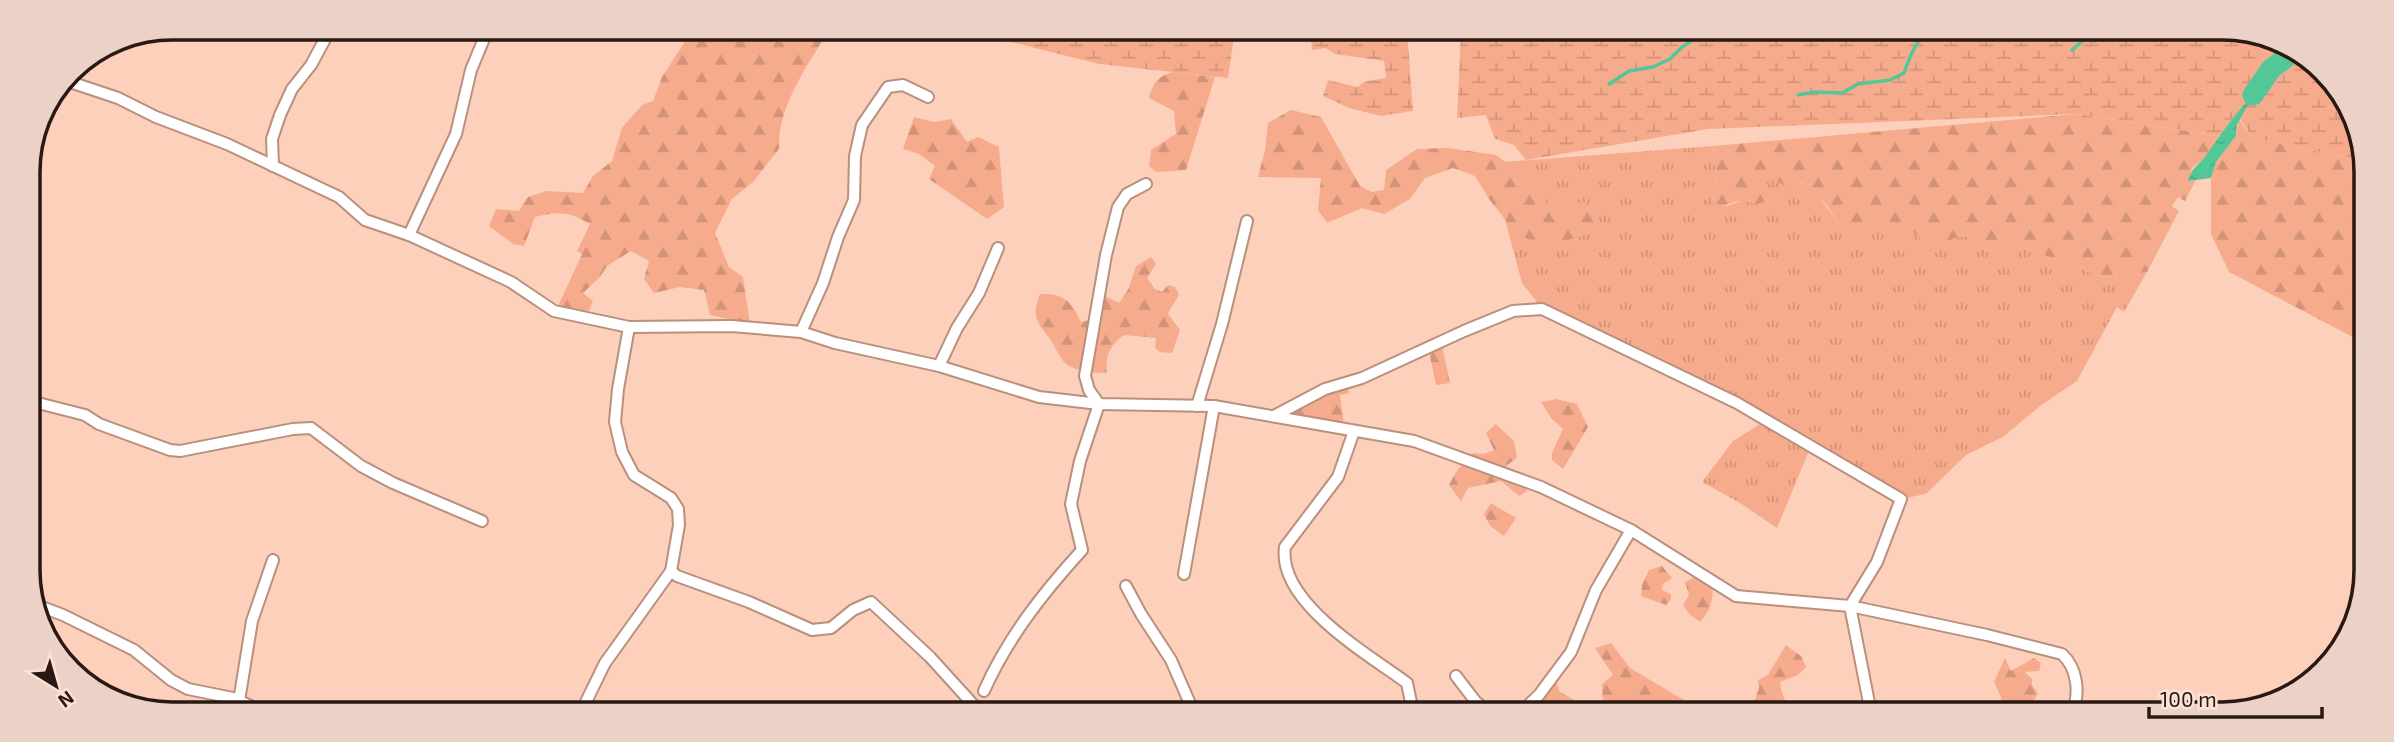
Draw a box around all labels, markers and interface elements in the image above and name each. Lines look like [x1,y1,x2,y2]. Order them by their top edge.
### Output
north arrow [21,651,91,721]
scale bar [2149,676,2322,720]
text: 100 m [2160,686,2217,711]
text: N [54,687,79,713]

